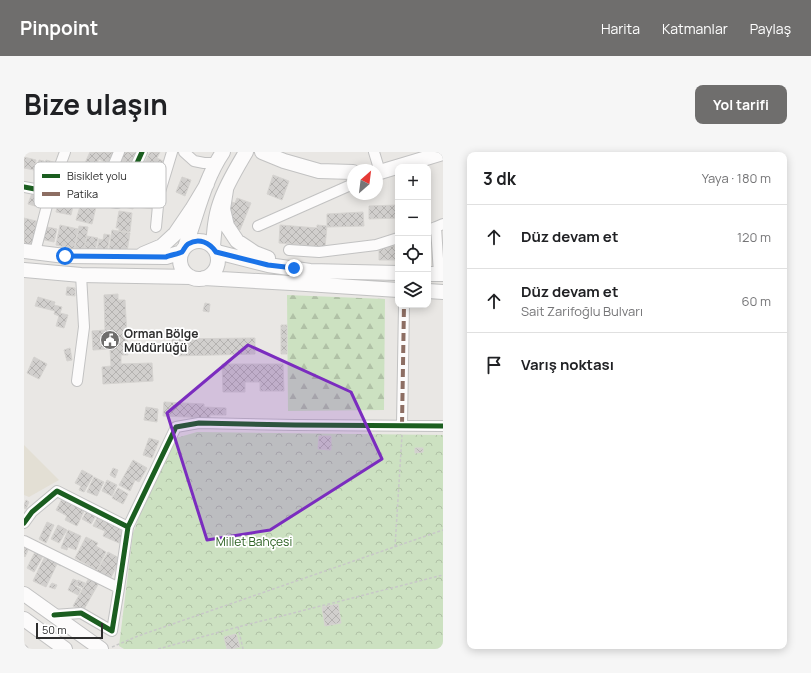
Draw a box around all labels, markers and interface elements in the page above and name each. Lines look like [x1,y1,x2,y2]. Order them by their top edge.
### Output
text: Pinpoint [20,15,98,41]
text: Harita [601,19,640,38]
text: Katmanlar [662,19,728,38]
text: Paylaş [750,19,791,38]
text: Bize ulaşın [24,85,168,123]
button: Yol tarifi [695,85,787,124]
legend [34,162,166,208]
north arrow [347,164,383,200]
map controls [395,164,431,308]
button: + [395,164,431,200]
text: 3 dk [483,167,516,190]
text: Bisiklet yolu [67,168,127,183]
text: Yaya · 180 m [702,169,771,187]
text: Patika [67,186,98,201]
button: − [395,200,431,236]
icon: ahead [483,226,505,248]
text: Düz devam et [521,226,618,247]
text: 120 m [737,228,771,246]
button: locate [395,236,431,272]
route start [56,247,74,265]
route end [285,259,303,277]
button: layers [395,272,431,308]
text: Düz devam et [521,281,618,302]
icon: ahead [483,290,505,312]
text: 60 m [741,292,771,310]
text: Sait Zarifoğlu Bulvarı [521,302,643,320]
place label: Orman Bölge Müdürlüğü [124,325,198,356]
public building icon: Orman Bölge Müdürlüğü [99,329,121,351]
icon: arrive [483,354,505,376]
text: Varış noktası [521,354,614,375]
park label: Millet Bahçesi [216,533,292,550]
scale bar [36,621,103,640]
text: 50 m [42,622,67,637]

